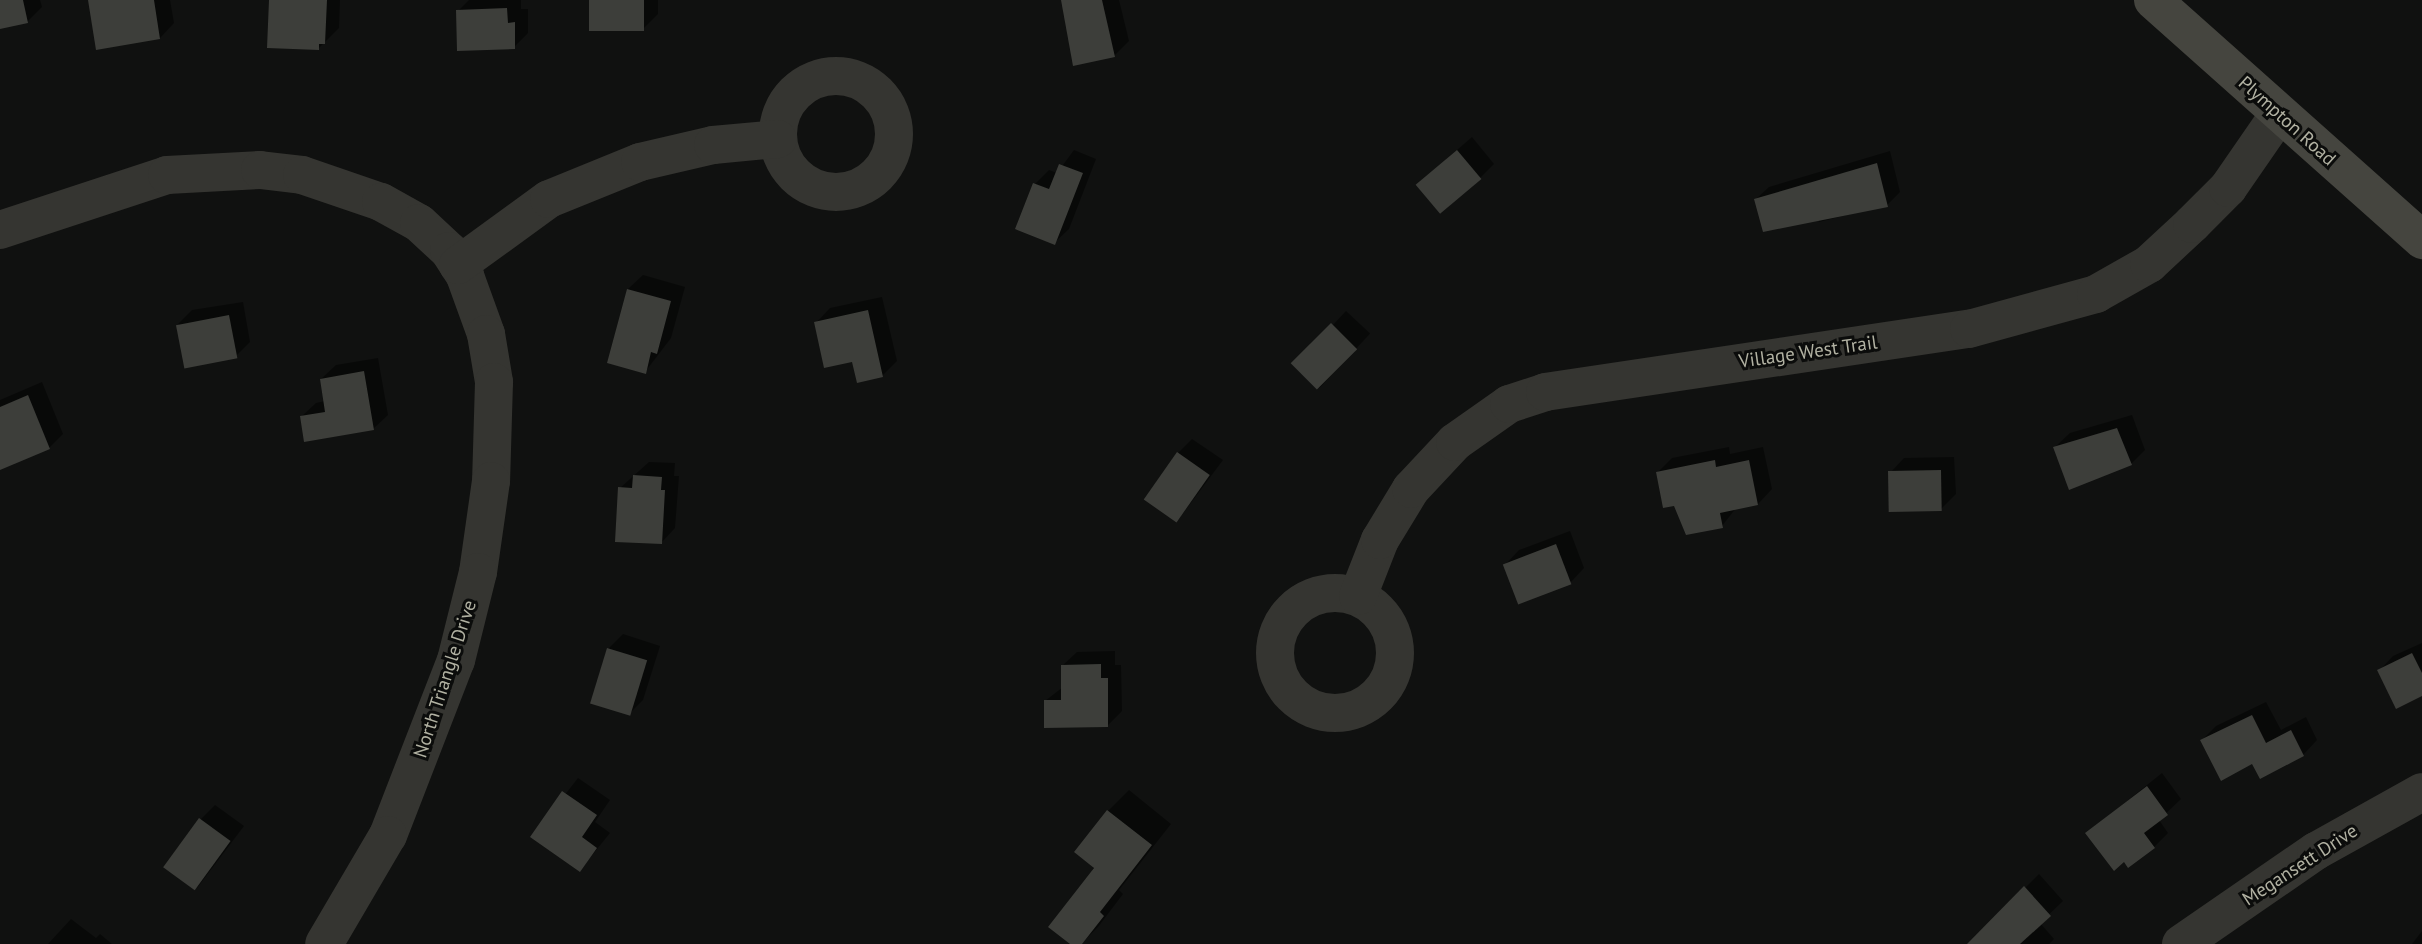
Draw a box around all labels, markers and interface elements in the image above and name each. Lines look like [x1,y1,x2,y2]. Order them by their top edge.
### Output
street label: Plympton Road [2234,71,2340,171]
street label: Village West Trail [1737,331,1879,373]
street label: North Triangle Drive [409,597,481,761]
street label: Megansett Drive [2238,819,2362,911]

